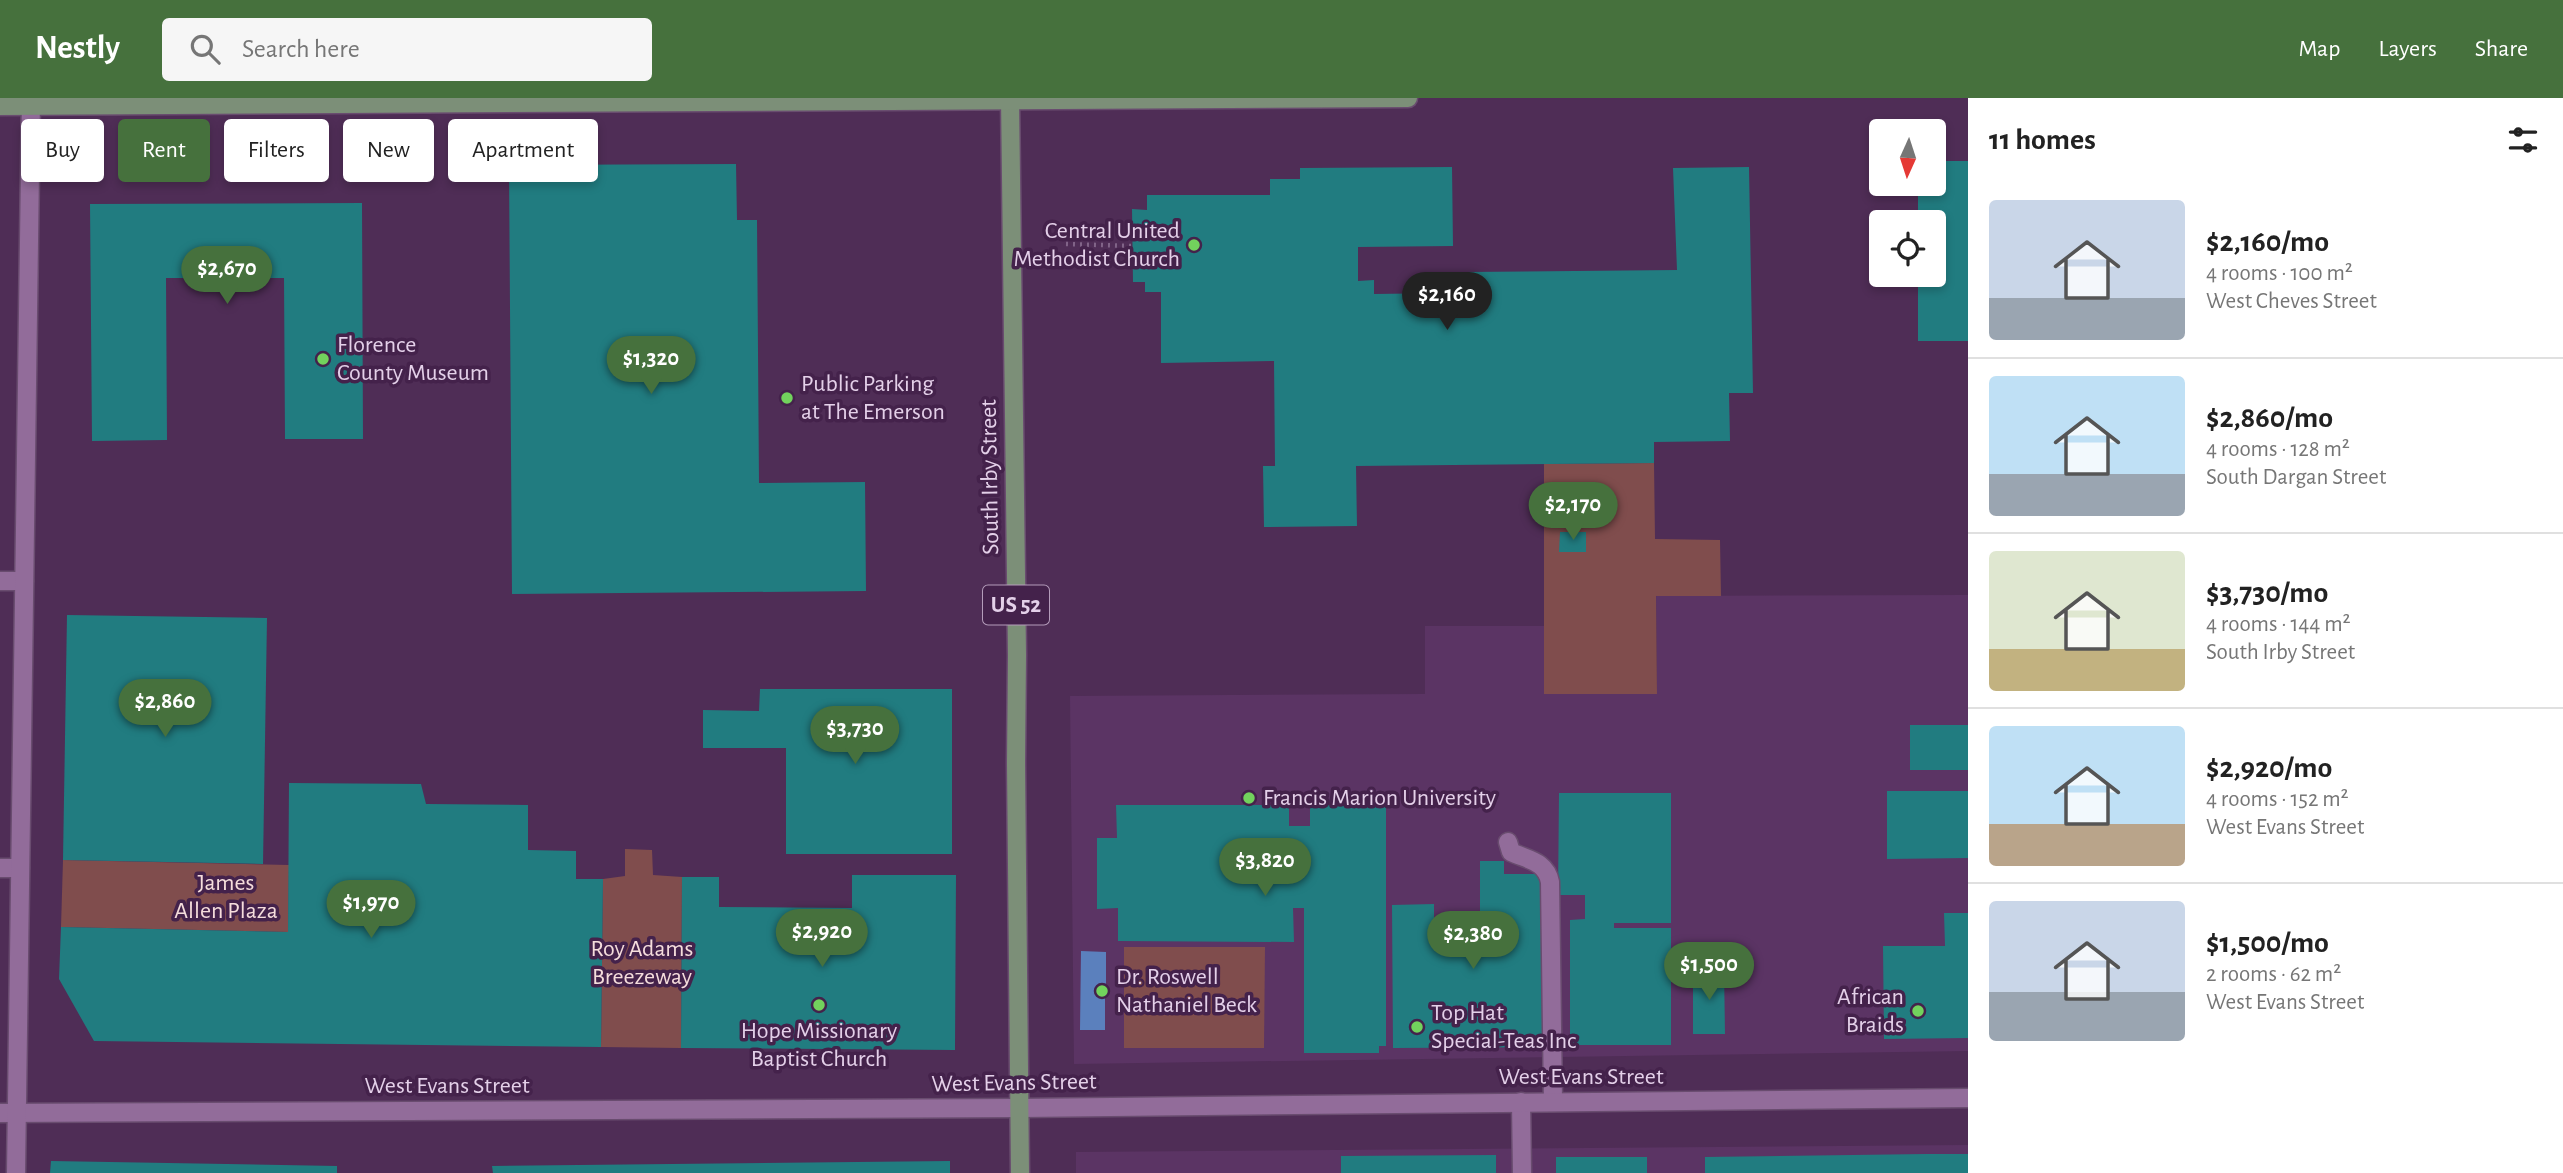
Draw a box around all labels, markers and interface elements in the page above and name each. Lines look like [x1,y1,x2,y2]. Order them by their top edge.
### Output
search box [162,18,652,81]
icon: search [186,30,224,68]
text: Nestly [35,32,120,65]
text: Search here [242,36,360,62]
text: Map [2298,37,2340,61]
text: Layers [2378,37,2437,61]
text: Share [2475,37,2528,61]
chip: Buy [21,119,104,182]
chip: Rent [118,119,210,182]
chip: Filters [224,119,329,182]
chip: New [343,119,434,182]
chip: Apartment [448,119,598,182]
north arrow [1869,119,1946,196]
map controls [1869,119,1946,287]
icon: filters [2504,121,2542,159]
text: 11 homes [1989,125,2096,155]
button: locate [1869,210,1946,287]
place label: Central United Methodist Church [1013,219,1180,271]
text: $2,160/mo [2206,227,2329,257]
icon: home [2045,228,2129,312]
marker: Central United Methodist Church [1186,237,1202,253]
pin: $2,670 [170,246,284,306]
text: $2,670 [197,257,257,280]
text: 4 rooms · 100 m² [2206,262,2353,285]
pin: $2,160 [1390,272,1504,332]
text: $2,160 [1418,283,1476,306]
text: West Cheves Street [2206,290,2377,313]
place label: Florence County Museum [337,333,489,385]
pin: $1,320 [594,336,708,396]
text: $1,320 [623,347,679,370]
marker: Florence County Museum [315,351,331,367]
place label: Public Parking at The Emerson [801,372,945,424]
marker: Public Parking at The Emerson [779,390,795,406]
street label: South Irby Street [977,399,1003,555]
text: $2,860/mo [2206,403,2333,433]
icon: home [2045,404,2129,488]
text: 4 rooms · 128 m² [2206,438,2350,461]
text: South Dargan Street [2206,466,2386,489]
pin: $2,170 [1516,482,1630,542]
text: $2,170 [1545,493,1601,516]
text: $3,730/mo [2206,578,2328,608]
icon: home [2045,579,2129,663]
road number: US 52 [983,586,1049,624]
text: 4 rooms · 144 m² [2206,613,2351,636]
text: South Irby Street [2206,641,2355,664]
pin: $2,860 [108,680,222,739]
text: $2,860 [135,690,195,713]
pin: $3,730 [798,706,912,766]
text: $3,730 [826,717,884,740]
text: $2,920/mo [2206,753,2332,783]
icon: home [2045,754,2129,838]
place label: Francis Marion University [1263,786,1496,810]
text: 4 rooms · 152 m² [2206,788,2349,811]
marker: Francis Marion University [1241,790,1257,806]
text: West Evans Street [2206,816,2364,839]
pin: $3,820 [1208,838,1322,898]
text: $3,820 [1235,849,1295,872]
park label: James Allen Plaza [174,871,278,923]
pin: $1,970 [314,880,428,940]
text: $1,970 [343,891,399,914]
pin: $2,920 [765,910,879,969]
pin: $2,380 [1416,912,1530,971]
text: $2,920 [792,920,852,943]
text: $2,380 [1443,922,1503,945]
text: $1,500/mo [2206,928,2329,958]
icon: home [2045,929,2129,1013]
park label: Roy Adams Breezeway [591,937,693,989]
pin: $1,500 [1652,942,1766,1002]
text: $1,500 [1680,953,1738,976]
text: 2 rooms · 62 m² [2206,963,2341,986]
place label: Dr. Roswell Nathaniel Beck [1116,965,1257,1017]
marker: Dr. Roswell Nathaniel Beck [1094,983,1110,999]
place label: African Braids [1837,985,1904,1037]
text: West Evans Street [2206,991,2364,1014]
marker: Hope Missionary Baptist Church [811,997,827,1013]
place label: Top Hat Special-Teas Inc [1431,1001,1576,1053]
marker: African Braids [1910,1003,1926,1019]
place label: Hope Missionary Baptist Church [741,1019,897,1071]
marker: Top Hat Special-Teas Inc [1409,1019,1425,1035]
street label: West Evans Street [1498,1065,1664,1089]
street label: West Evans Street [931,1070,1097,1096]
street label: West Evans Street [364,1074,530,1098]

